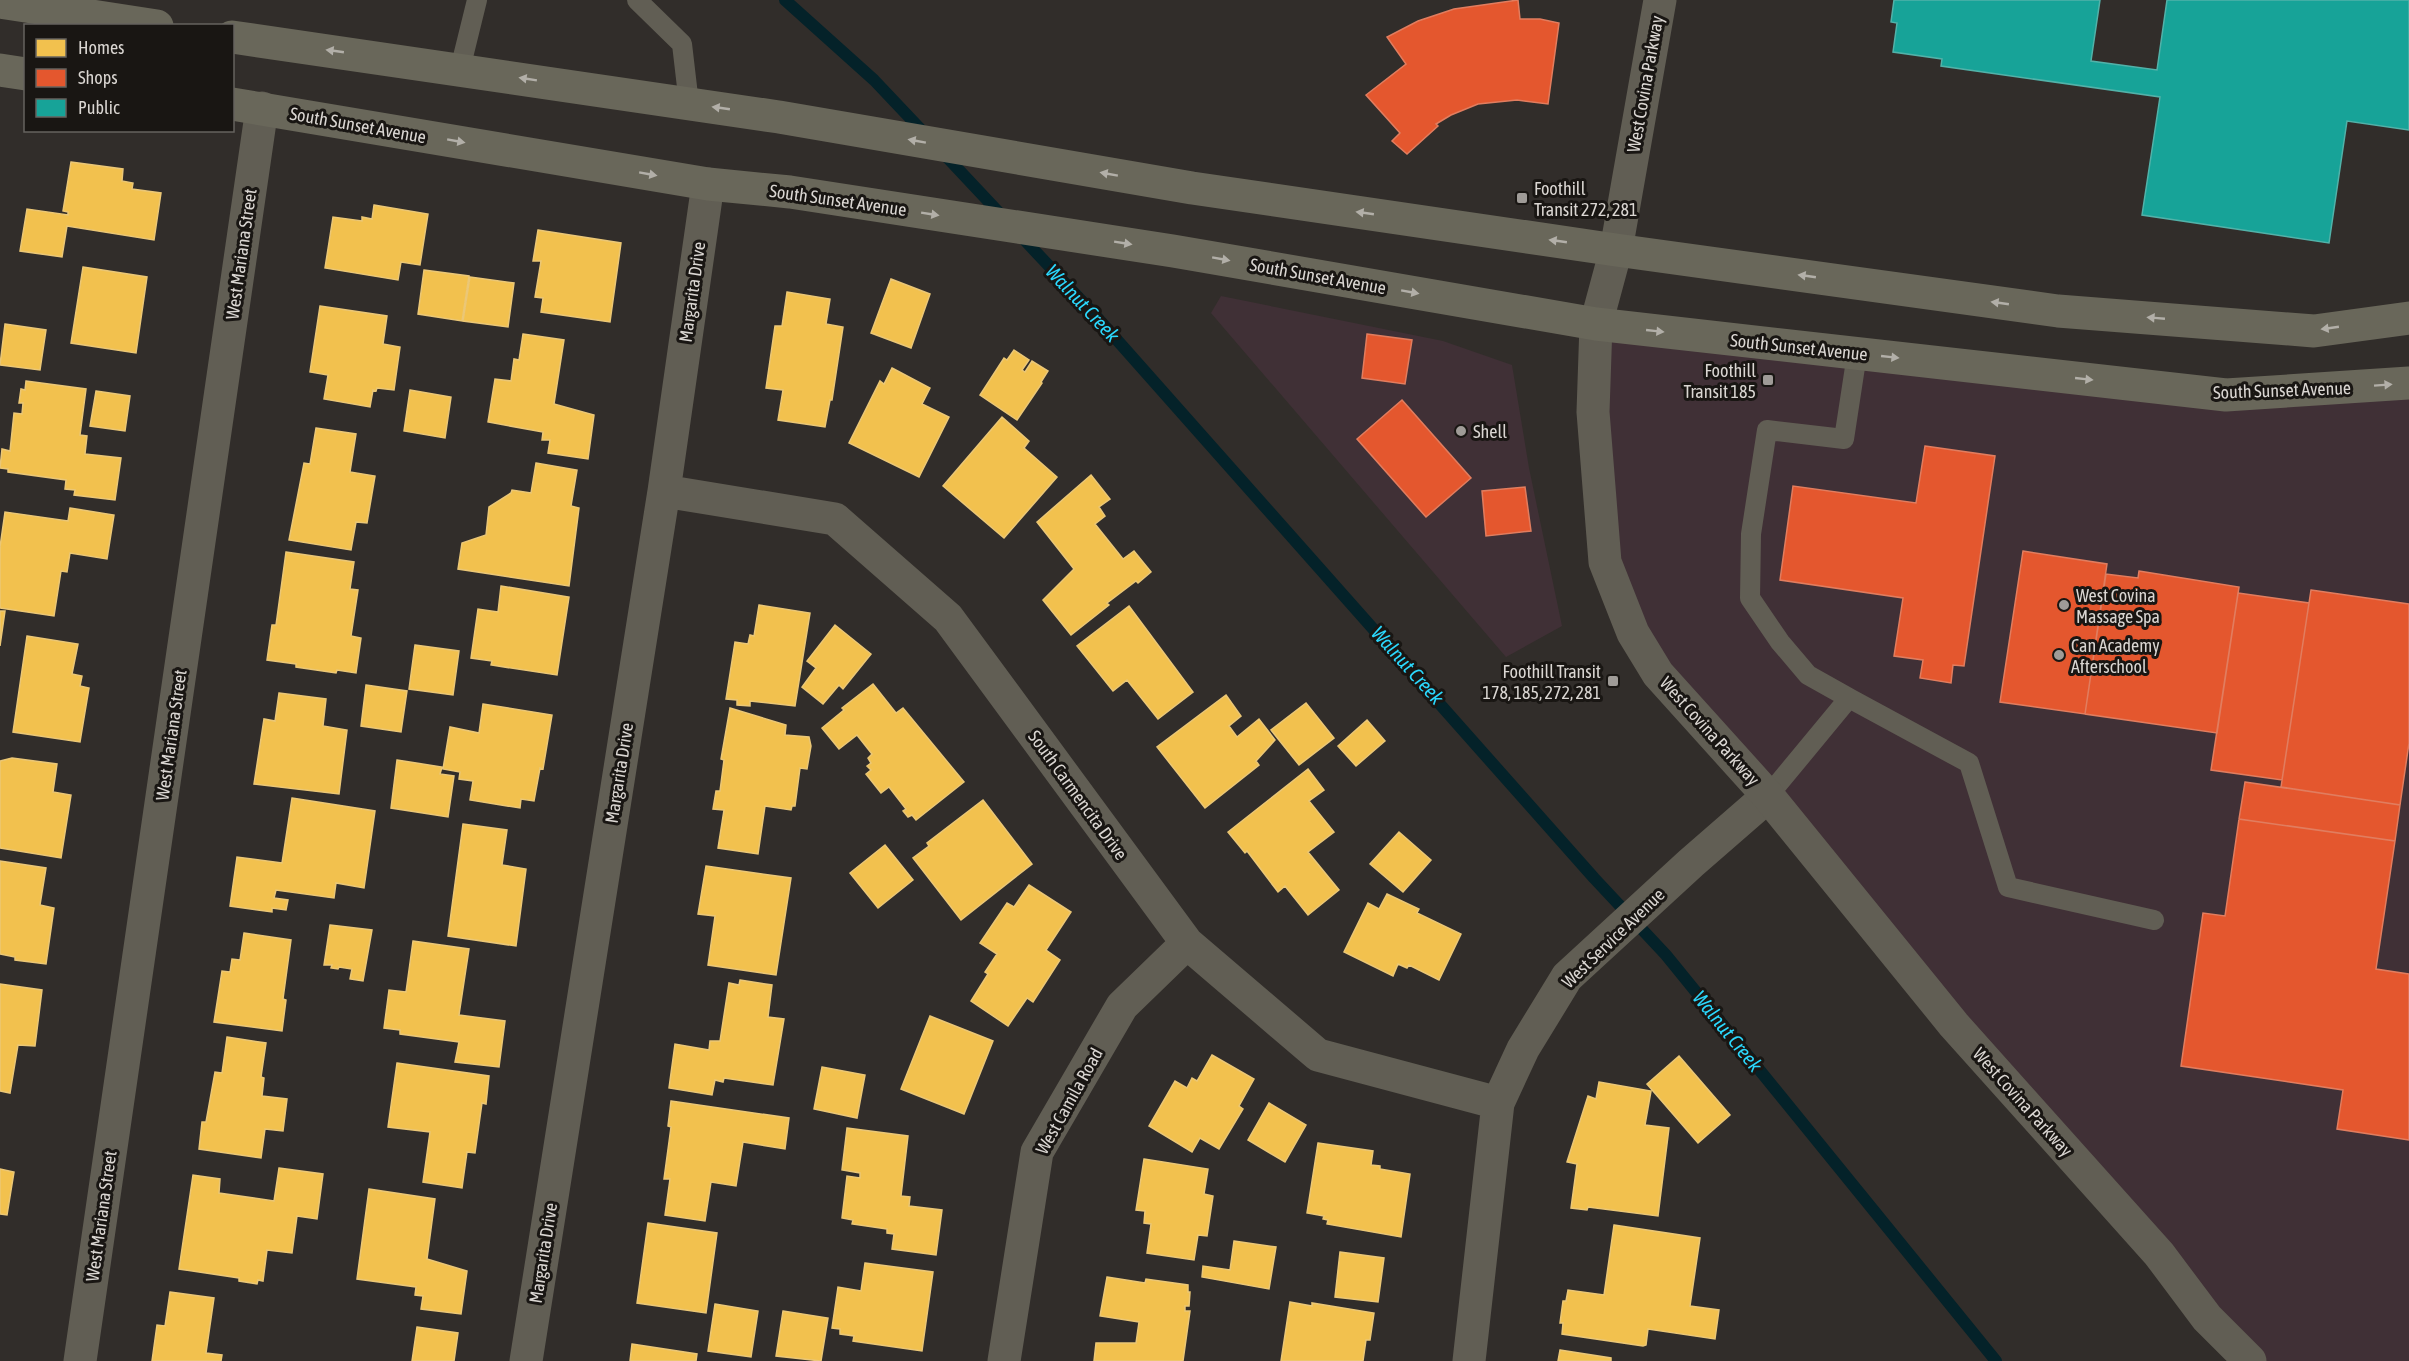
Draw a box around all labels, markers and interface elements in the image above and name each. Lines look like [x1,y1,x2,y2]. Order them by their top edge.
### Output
street label: West Covina Parkway [1623,14,1667,154]
legend [24,24,234,132]
text: Homes [78,37,124,58]
one-way arrow [325,47,344,56]
text: Shops [78,67,118,88]
one-way arrow [518,75,537,84]
text: Public [78,97,120,118]
street label: South Sunset Avenue [288,103,428,147]
one-way arrow [711,104,730,113]
one-way arrow [907,136,926,145]
one-way arrow [447,137,466,146]
one-way arrow [1099,169,1118,178]
one-way arrow [639,170,658,179]
place label: Foothill Transit 272, 281 [1534,178,1637,220]
street label: South Sunset Avenue [768,180,908,220]
street label: West Mariana Street [221,187,261,321]
marker: Foothill Transit 272, 281 [1515,191,1529,205]
one-way arrow [921,209,940,218]
one-way arrow [1355,209,1374,218]
one-way arrow [1548,237,1567,246]
one-way arrow [1114,239,1133,248]
street label: Margarita Drive [675,240,709,344]
street label: South Sunset Avenue [1248,254,1388,298]
one-way arrow [1212,255,1231,264]
water label: Walnut Creek [1041,260,1125,347]
one-way arrow [1797,271,1816,280]
one-way arrow [1401,287,1420,296]
one-way arrow [1991,298,2010,307]
one-way arrow [2147,313,2166,323]
one-way arrow [2321,324,2340,333]
one-way arrow [1645,326,1664,335]
street label: South Sunset Avenue [1729,329,1869,365]
one-way arrow [1881,353,1900,362]
place label: Foothill Transit 185 [1684,360,1756,402]
marker: Foothill Transit 185 [1761,373,1775,387]
one-way arrow [2074,374,2093,384]
street label: South Sunset Avenue [2213,377,2351,403]
one-way arrow [2373,380,2392,389]
place label: Shell [1473,421,1507,442]
marker: Shell [1454,424,1468,438]
place label: West Covina Massage Spa [2076,585,2160,627]
marker: West Covina Massage Spa [2057,598,2071,612]
water label: Walnut Creek [1367,621,1449,709]
place label: Can Academy Afterschool [2071,635,2160,677]
marker: Can Academy Afterschool [2052,648,2066,662]
place label: Foothill Transit 178, 185, 272, 281 [1482,661,1601,703]
street label: West Mariana Street [151,668,191,802]
street label: West Covina Parkway [1656,672,1764,790]
marker: Foothill Transit 178, 185, 272, 281 [1606,674,1620,688]
street label: Margarita Drive [601,721,637,825]
street label: South Carmencita Drive [1024,726,1132,864]
street label: West Service Avenue [1557,884,1669,992]
water label: Walnut Creek [1688,986,1768,1076]
street label: West Covina Parkway [1969,1043,2077,1161]
street label: West Camila Road [1031,1044,1107,1158]
street label: West Mariana Street [81,1149,121,1283]
street label: Margarita Drive [525,1201,561,1305]

